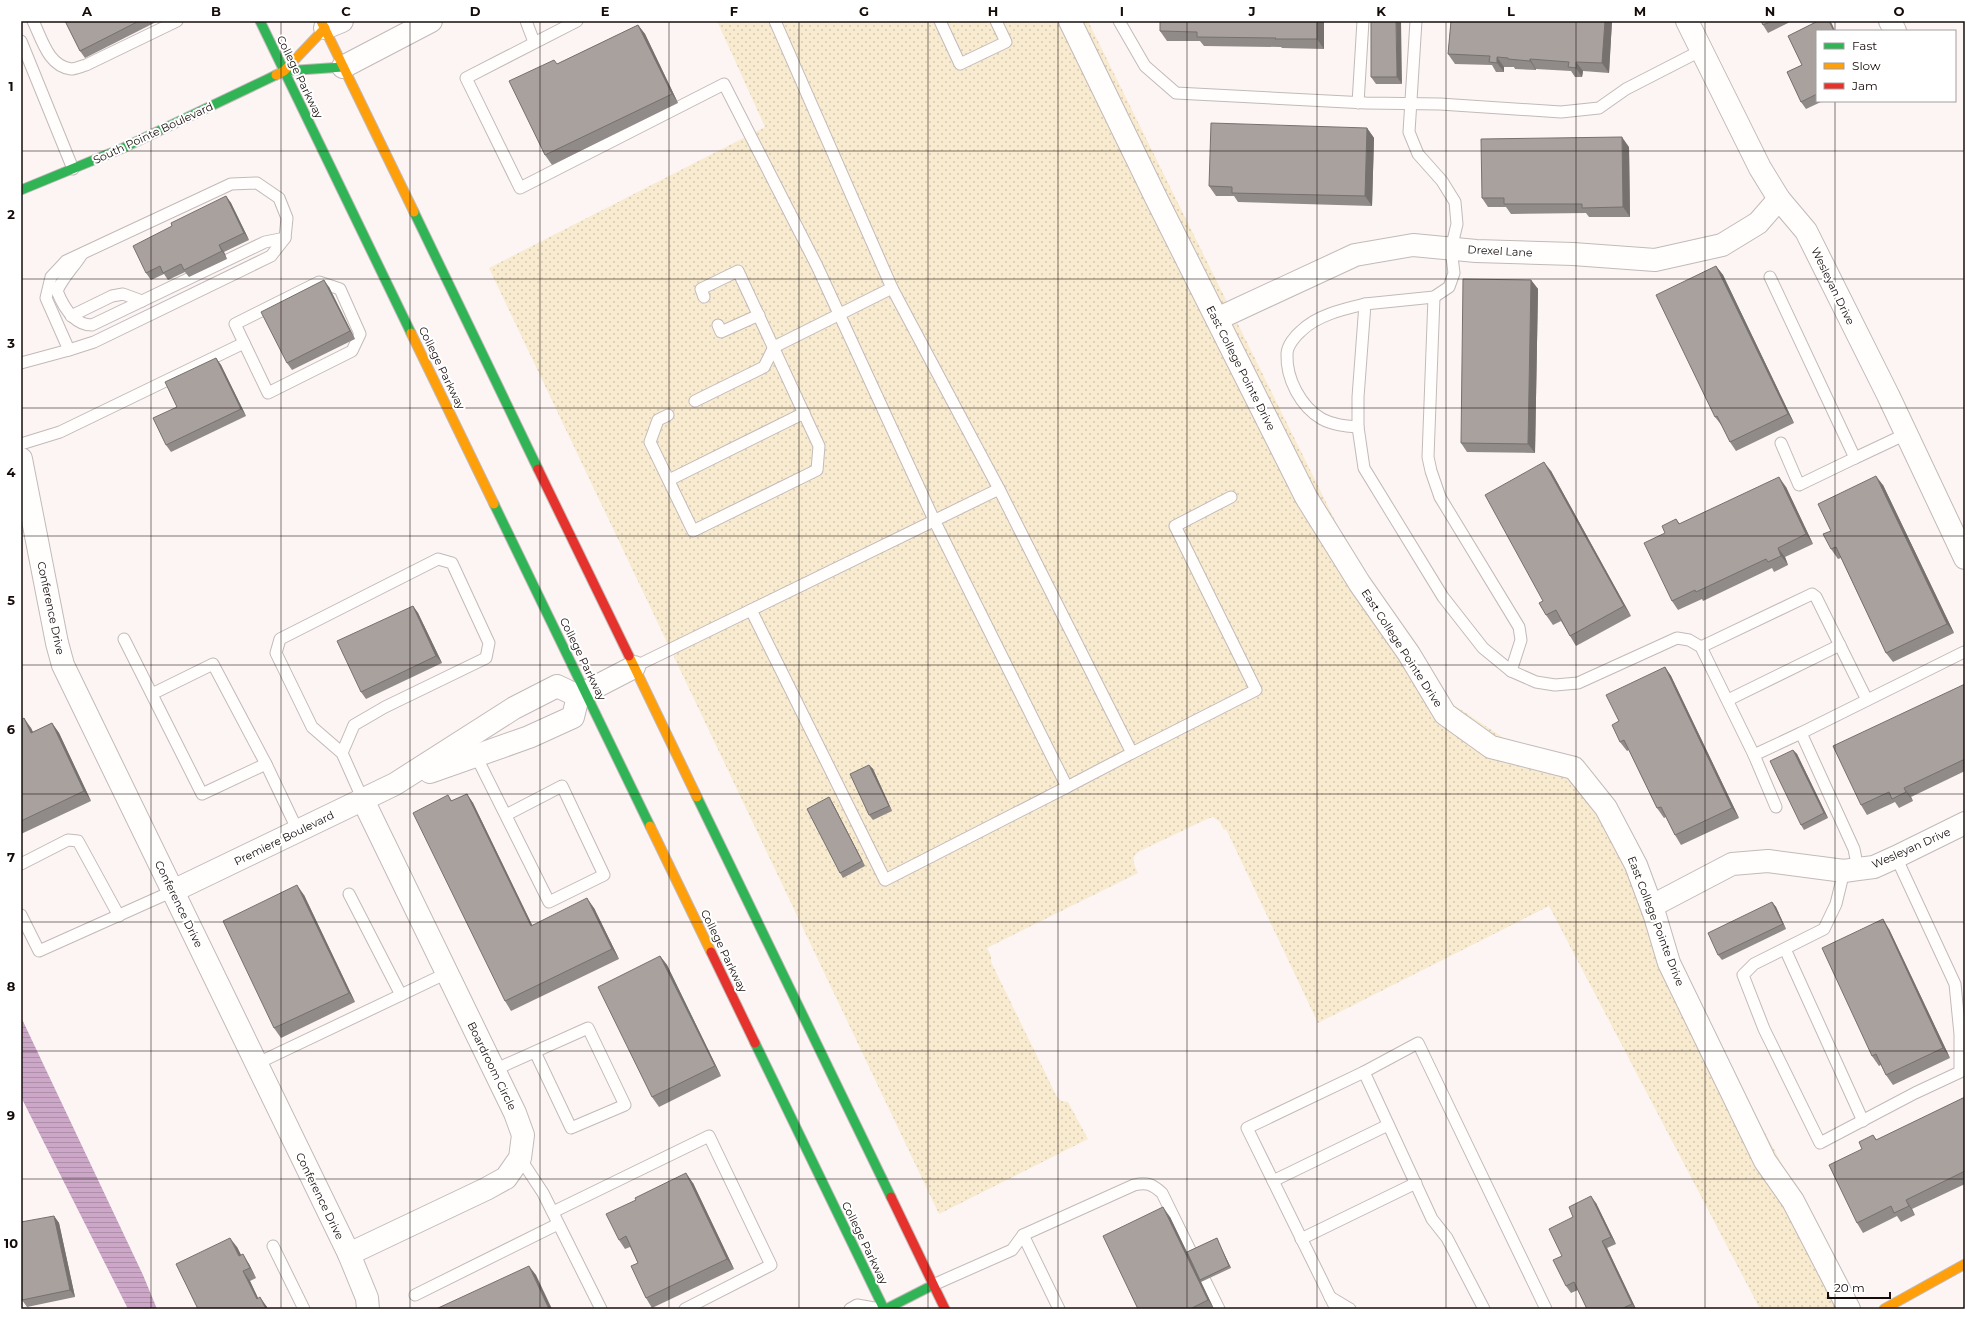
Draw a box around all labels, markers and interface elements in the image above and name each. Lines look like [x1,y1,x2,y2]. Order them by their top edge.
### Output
text: A [81,3,93,19]
text: B [211,3,221,19]
text: C [341,3,351,19]
text: D [470,3,481,19]
text: E [601,3,610,19]
text: F [730,3,738,19]
text: G [859,3,869,19]
text: H [988,3,998,19]
text: I [1120,3,1124,19]
text: J [1247,3,1256,19]
text: K [1376,3,1386,19]
text: L [1507,3,1515,19]
text: M [1634,3,1646,19]
text: N [1765,3,1775,19]
text: O [1894,3,1905,19]
legend [1816,30,1956,102]
street label: College Parkway [274,33,326,121]
text: Fast [1852,38,1877,53]
text: Slow [1852,58,1881,73]
text: 1 [8,78,14,94]
text: Jam [1851,78,1878,93]
street label: South Pointe Boulevard [91,99,215,167]
text: 2 [7,206,15,222]
street label: Drexel Lane [1467,242,1533,260]
street label: Wesleyan Drive [1808,245,1858,327]
street label: East College Pointe Drive [1203,303,1279,433]
street label: College Parkway [416,324,468,412]
text: 3 [6,335,15,351]
text: 4 [7,464,16,480]
street label: Conference Drive [34,560,68,656]
street label: East College Pointe Drive [1358,586,1446,710]
text: 5 [7,592,15,608]
street label: College Parkway [557,615,609,703]
text: 6 [7,721,16,737]
street label: Premiere Boulevard [232,808,336,868]
street label: Wesleyan Drive [1870,824,1953,872]
text: 7 [7,849,15,865]
street label: East College Pointe Drive [1625,854,1687,988]
street label: Conference Drive [152,858,206,950]
street label: College Parkway [698,907,750,995]
text: 8 [7,978,16,994]
street label: Boardroom Circle [465,1019,520,1113]
text: 9 [7,1107,15,1123]
street label: Conference Drive [293,1150,347,1242]
street label: College Parkway [839,1199,891,1287]
text: 10 [4,1235,18,1251]
scale bar [1828,1274,1890,1300]
text: 20 m [1834,1280,1865,1295]

